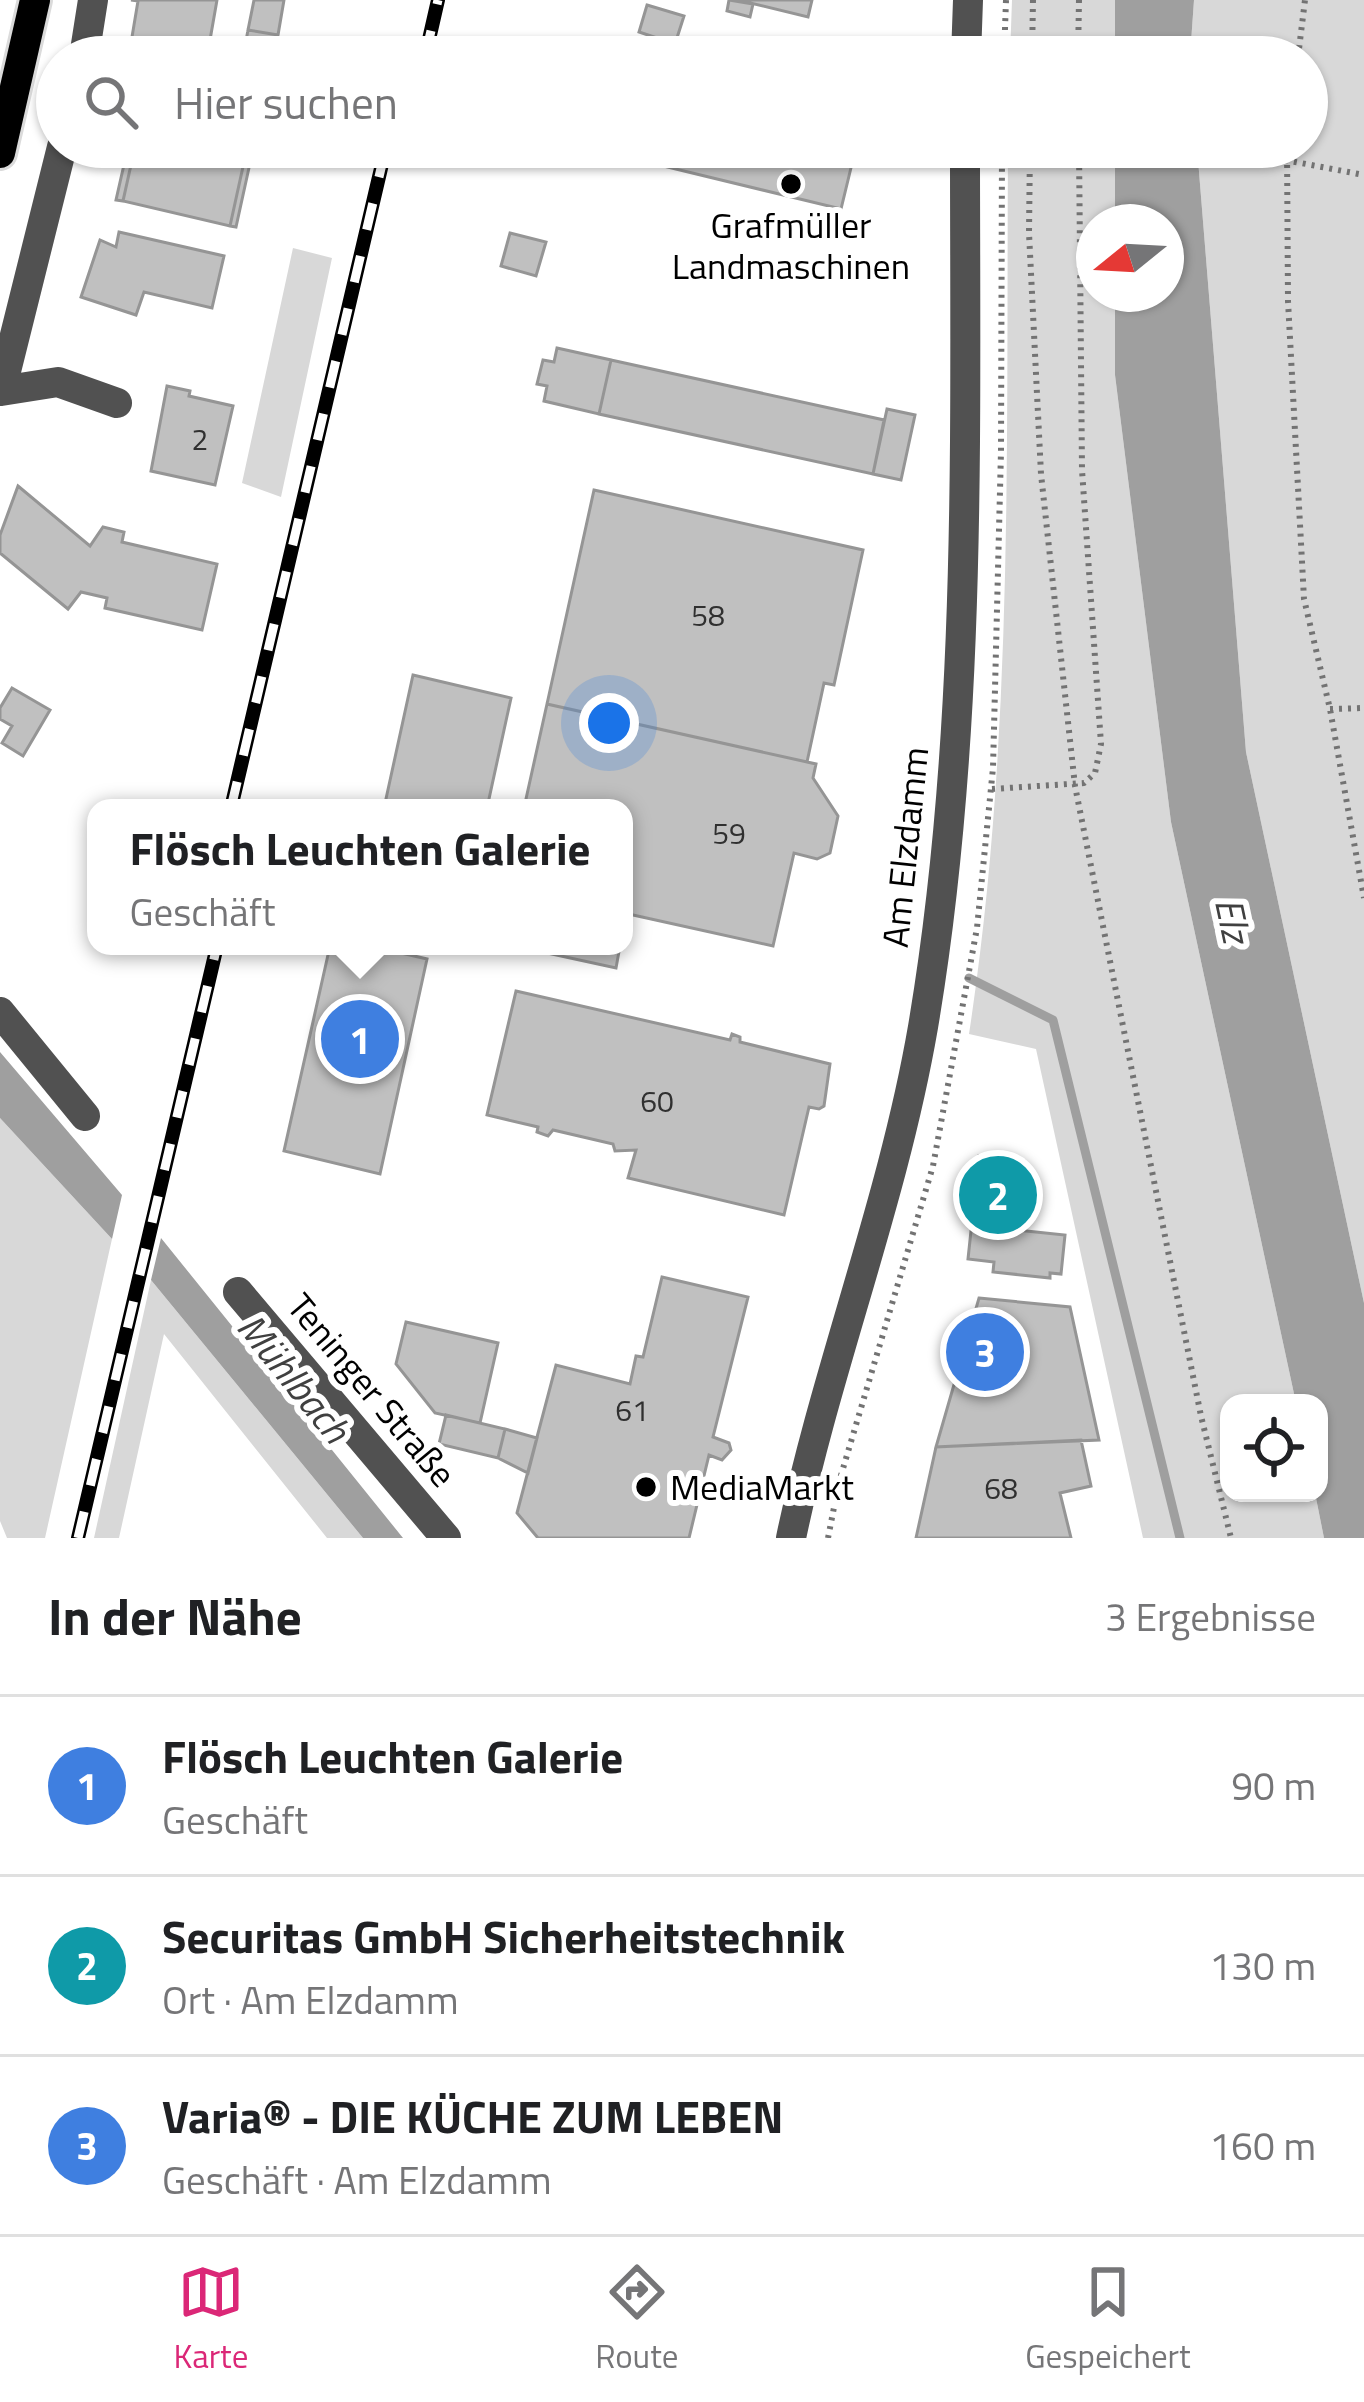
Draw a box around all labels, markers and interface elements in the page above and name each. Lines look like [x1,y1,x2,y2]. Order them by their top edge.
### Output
search box [36,36,1328,168]
text: Hier suchen [174,68,398,136]
icon: search [78,69,144,135]
marker: Grafmüller Landmaschinen [778,171,804,197]
place label: Grafmüller Landmaschinen [672,197,910,293]
north arrow [1076,204,1184,312]
house number: 2 [192,416,208,462]
house number: 58 [691,592,725,638]
your location [579,693,639,753]
street label: Am Elzdamm [867,744,942,950]
popup [87,799,633,955]
house number: 59 [712,810,746,856]
text: Flösch Leuchten Galerie [129,814,591,882]
text: Geschäft [129,882,275,941]
water label: Elz [1200,892,1268,951]
pin: 1 [321,994,399,1084]
house number: 60 [640,1078,674,1124]
pin: 2 [959,1150,1037,1240]
street label: Teninger Straße [275,1281,470,1499]
water label: Mühlbach [224,1300,366,1456]
pin: 3 [946,1307,1024,1397]
house number: 61 [615,1387,649,1433]
map controls [1220,1394,1328,1502]
button: locate [1220,1394,1328,1502]
place label: MediaMarkt [670,1459,854,1514]
house number: 68 [984,1465,1018,1511]
marker: MediaMarkt [633,1474,659,1500]
text: In der Nähe [48,1577,302,1655]
text: 3 Ergebnisse [1105,1587,1316,1646]
text: Flösch Leuchten Galerie [162,1722,623,1790]
text: 1 [76,1756,98,1815]
text: 90 m [1231,1756,1316,1815]
text: Geschäft [162,1790,308,1849]
text: Securitas GmbH Sicherheitstechnik [162,1902,845,1970]
text: 2 [76,1936,98,1995]
text: 130 m [1209,1936,1316,1995]
text: Ort · Am Elzdamm [162,1970,459,2029]
text: Varia® - DIE KÜCHE ZUM LEBEN [162,2082,783,2150]
text: 3 [76,2116,98,2175]
text: 160 m [1209,2116,1316,2175]
text: Geschäft · Am Elzdamm [162,2150,552,2209]
tab: Karte [173,2259,248,2381]
tab: Route [595,2259,678,2381]
tab: Gespeichert [1025,2259,1191,2381]

